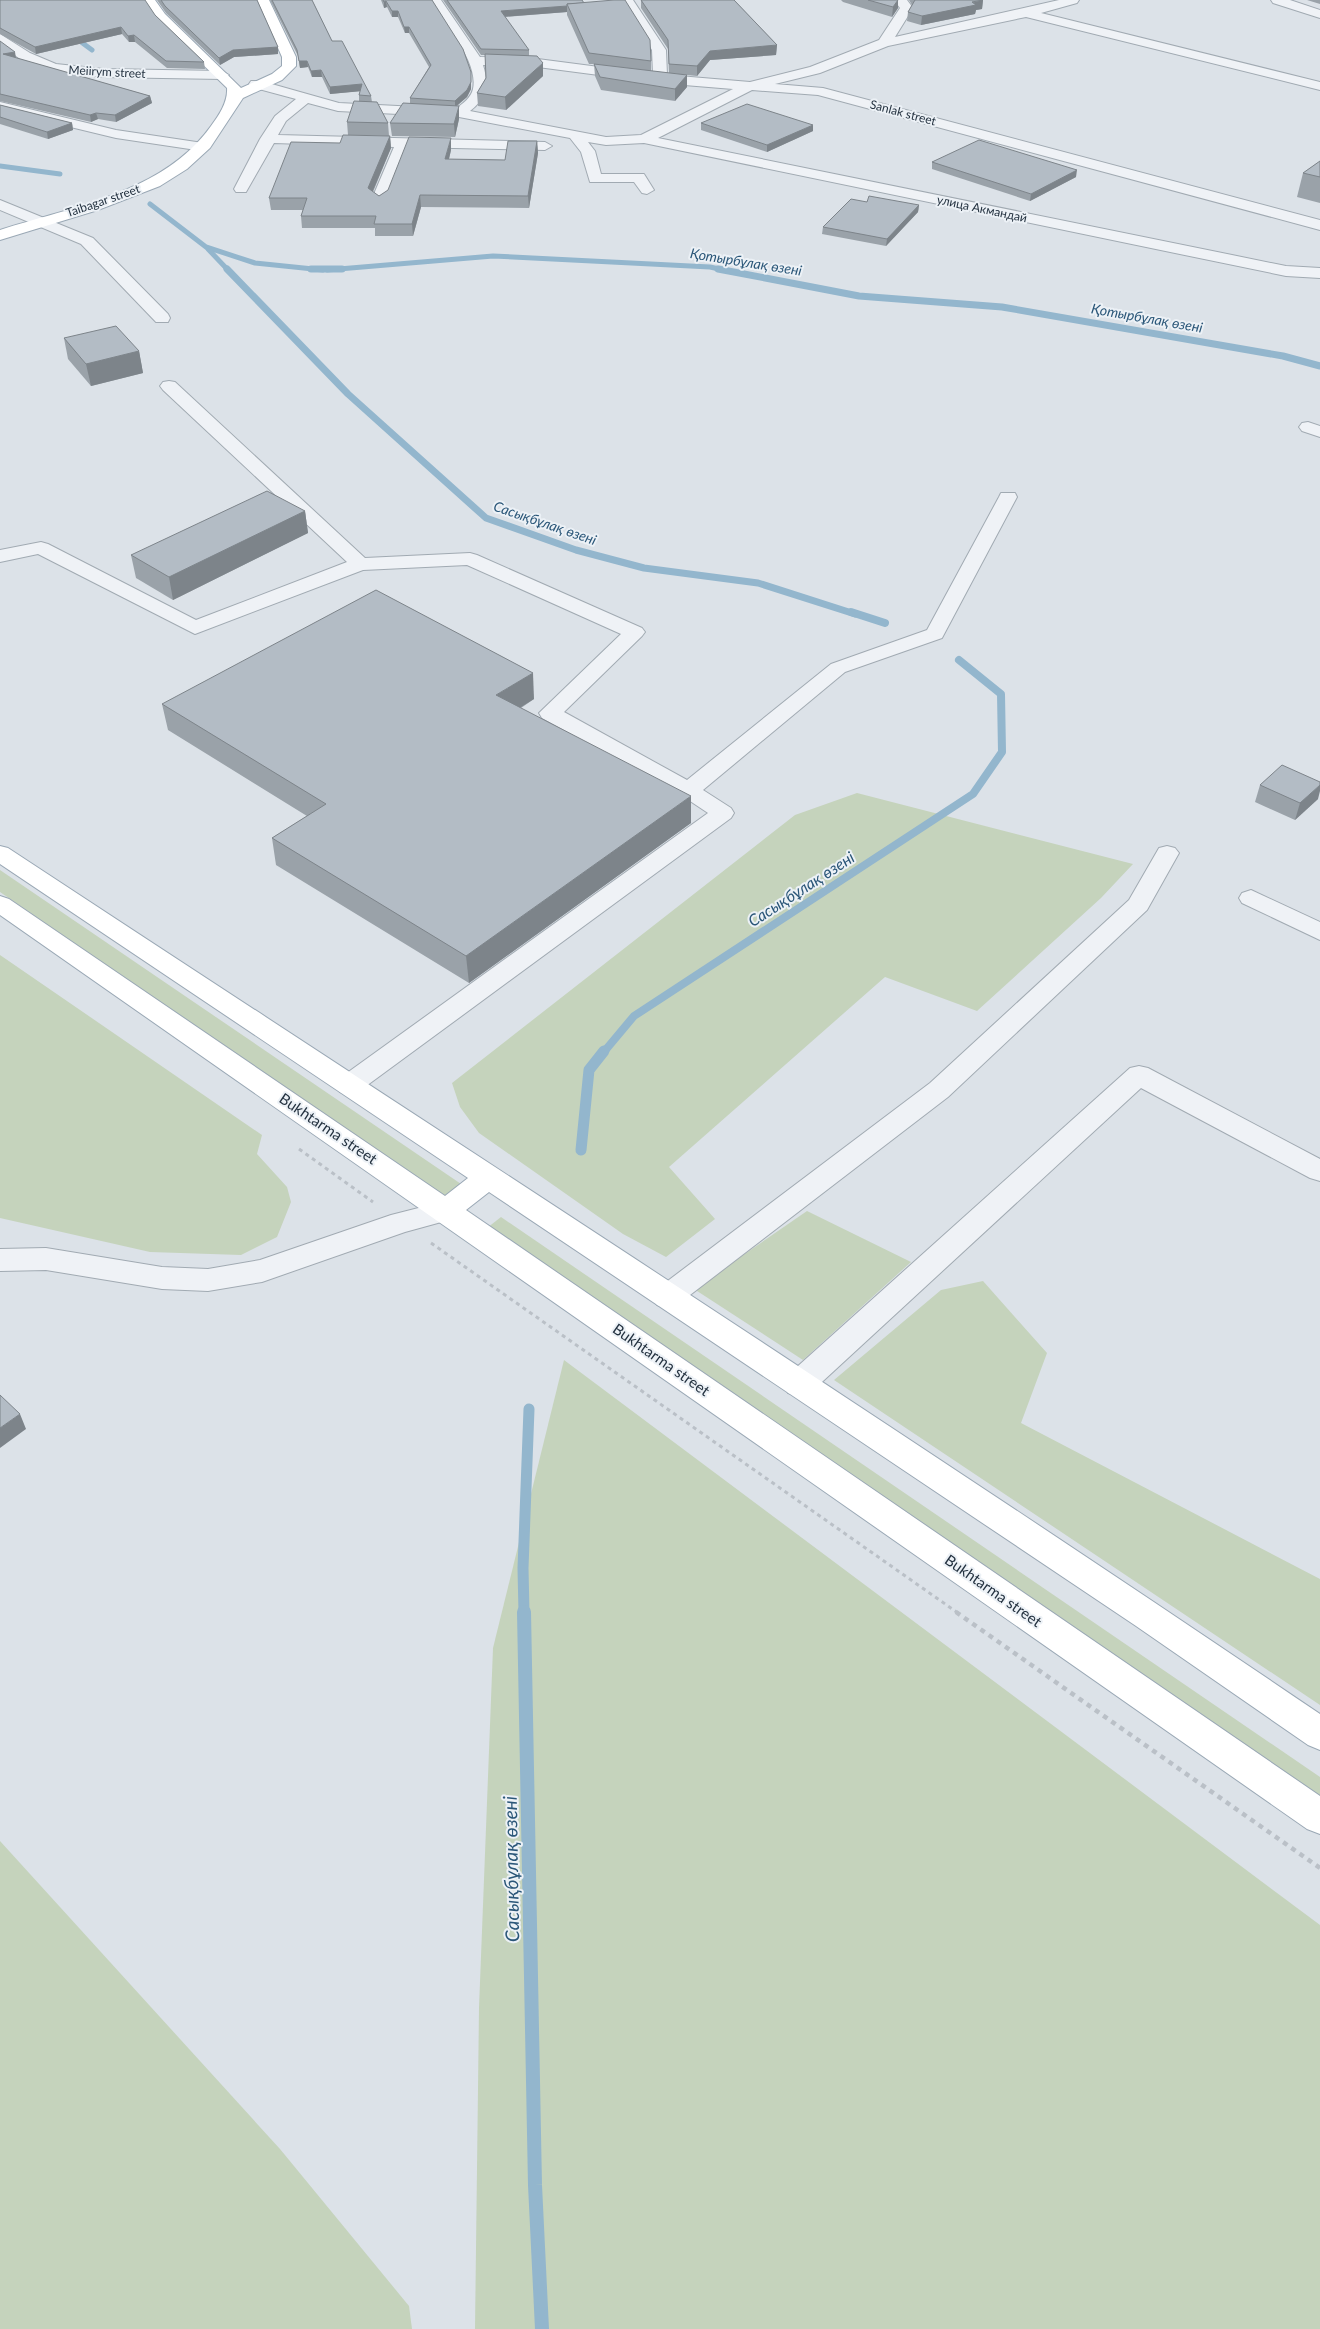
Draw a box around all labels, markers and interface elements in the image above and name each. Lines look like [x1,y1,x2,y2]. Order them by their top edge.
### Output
street label: Meiirym street [68,62,147,81]
street label: Sanlak street [869,97,938,129]
street label: Taibagar street [64,181,142,220]
street label: улица Акмандай [936,192,1029,225]
water label: Қотырбұлақ өзені [689,244,804,279]
water label: Қотырбұлақ өзені [1090,299,1205,336]
water label: Сасықбұлақ өзені [491,497,600,548]
water label: Сасықбұлақ өзені [744,847,858,930]
street label: Bukhtarma street [276,1089,381,1168]
street label: Bukhtarma street [610,1319,714,1400]
street label: Bukhtarma street [942,1550,1046,1631]
water label: Сасықбұлақ өзені [498,1795,523,1942]

